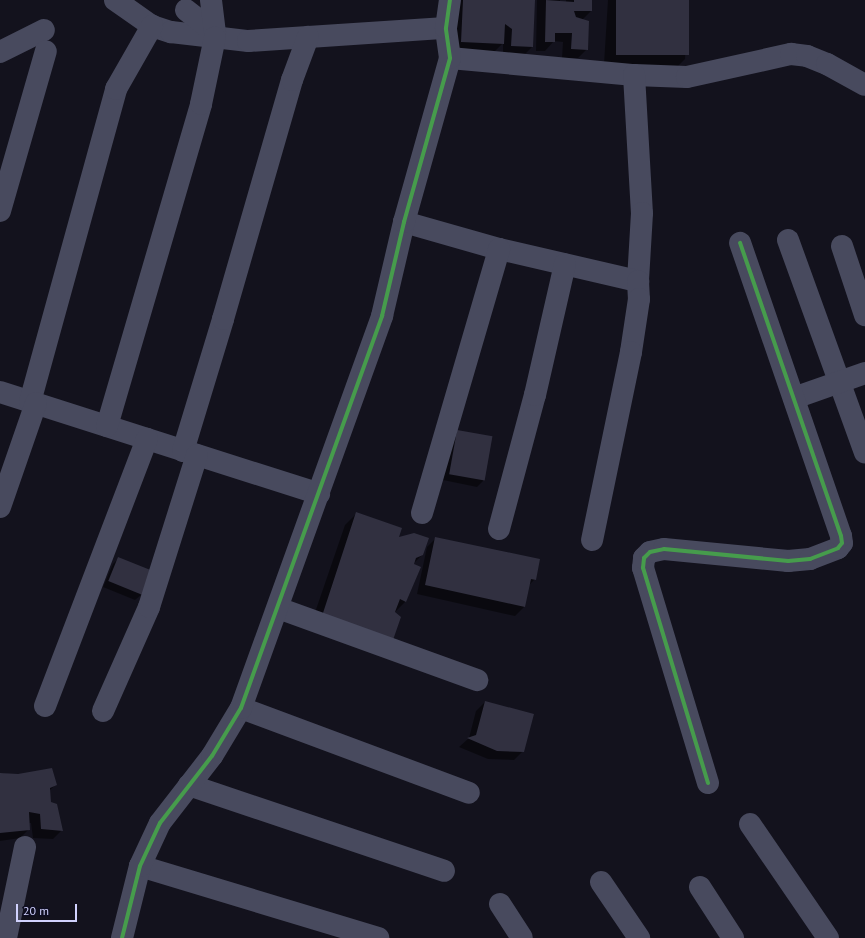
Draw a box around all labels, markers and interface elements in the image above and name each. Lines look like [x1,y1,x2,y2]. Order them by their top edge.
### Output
scale bar [18,896,79,922]
text: 20 m [23,903,49,918]

